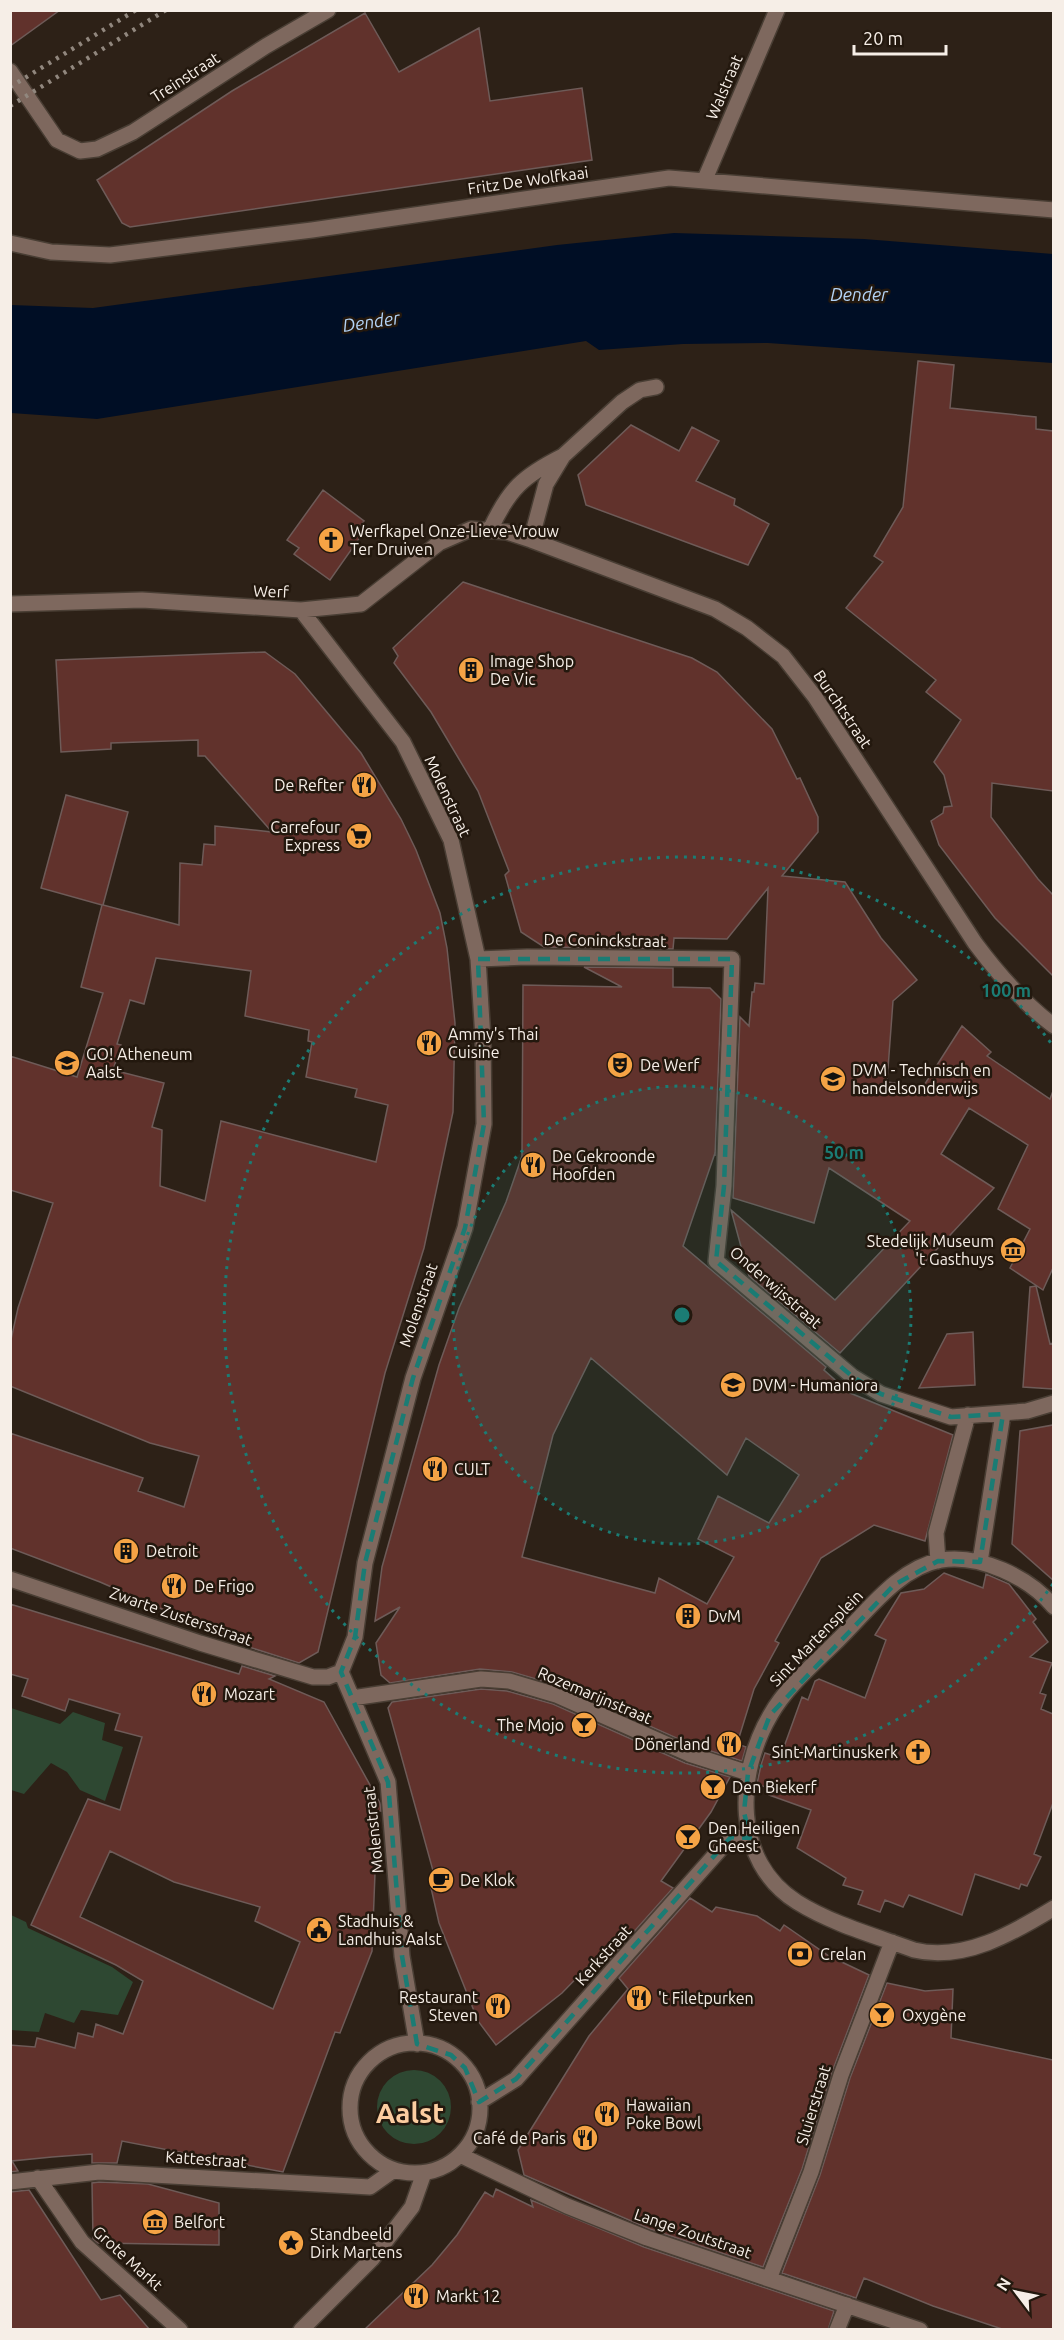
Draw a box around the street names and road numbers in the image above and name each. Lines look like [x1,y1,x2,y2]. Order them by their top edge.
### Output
street label: Treinstraat [147,48,223,106]
street label: Walstraat [702,51,746,122]
street label: Fritz De Wolfkaai [466,163,590,197]
street label: Werf [253,581,290,601]
street label: Burchtstraat [810,667,876,752]
street label: Molenstraat [421,753,475,840]
street label: De Coninckstraat [544,930,667,950]
street label: Onderwijsstraat [727,1242,826,1332]
street label: Molenstraat [395,1260,441,1349]
street label: Zwarte Zustersstraat [107,1583,255,1649]
street label: Sint Martensplein [766,1586,866,1690]
street label: Rozemarijnstraat [535,1663,655,1727]
street label: Molenstraat [359,1785,387,1874]
street label: Kerkstraat [571,1921,635,1989]
street label: Sluierstraat [792,2062,834,2147]
street label: Kattestraat [165,2147,248,2171]
street label: Lange Zoutstraat [632,2204,755,2262]
street label: Grote Markt [90,2222,167,2294]

